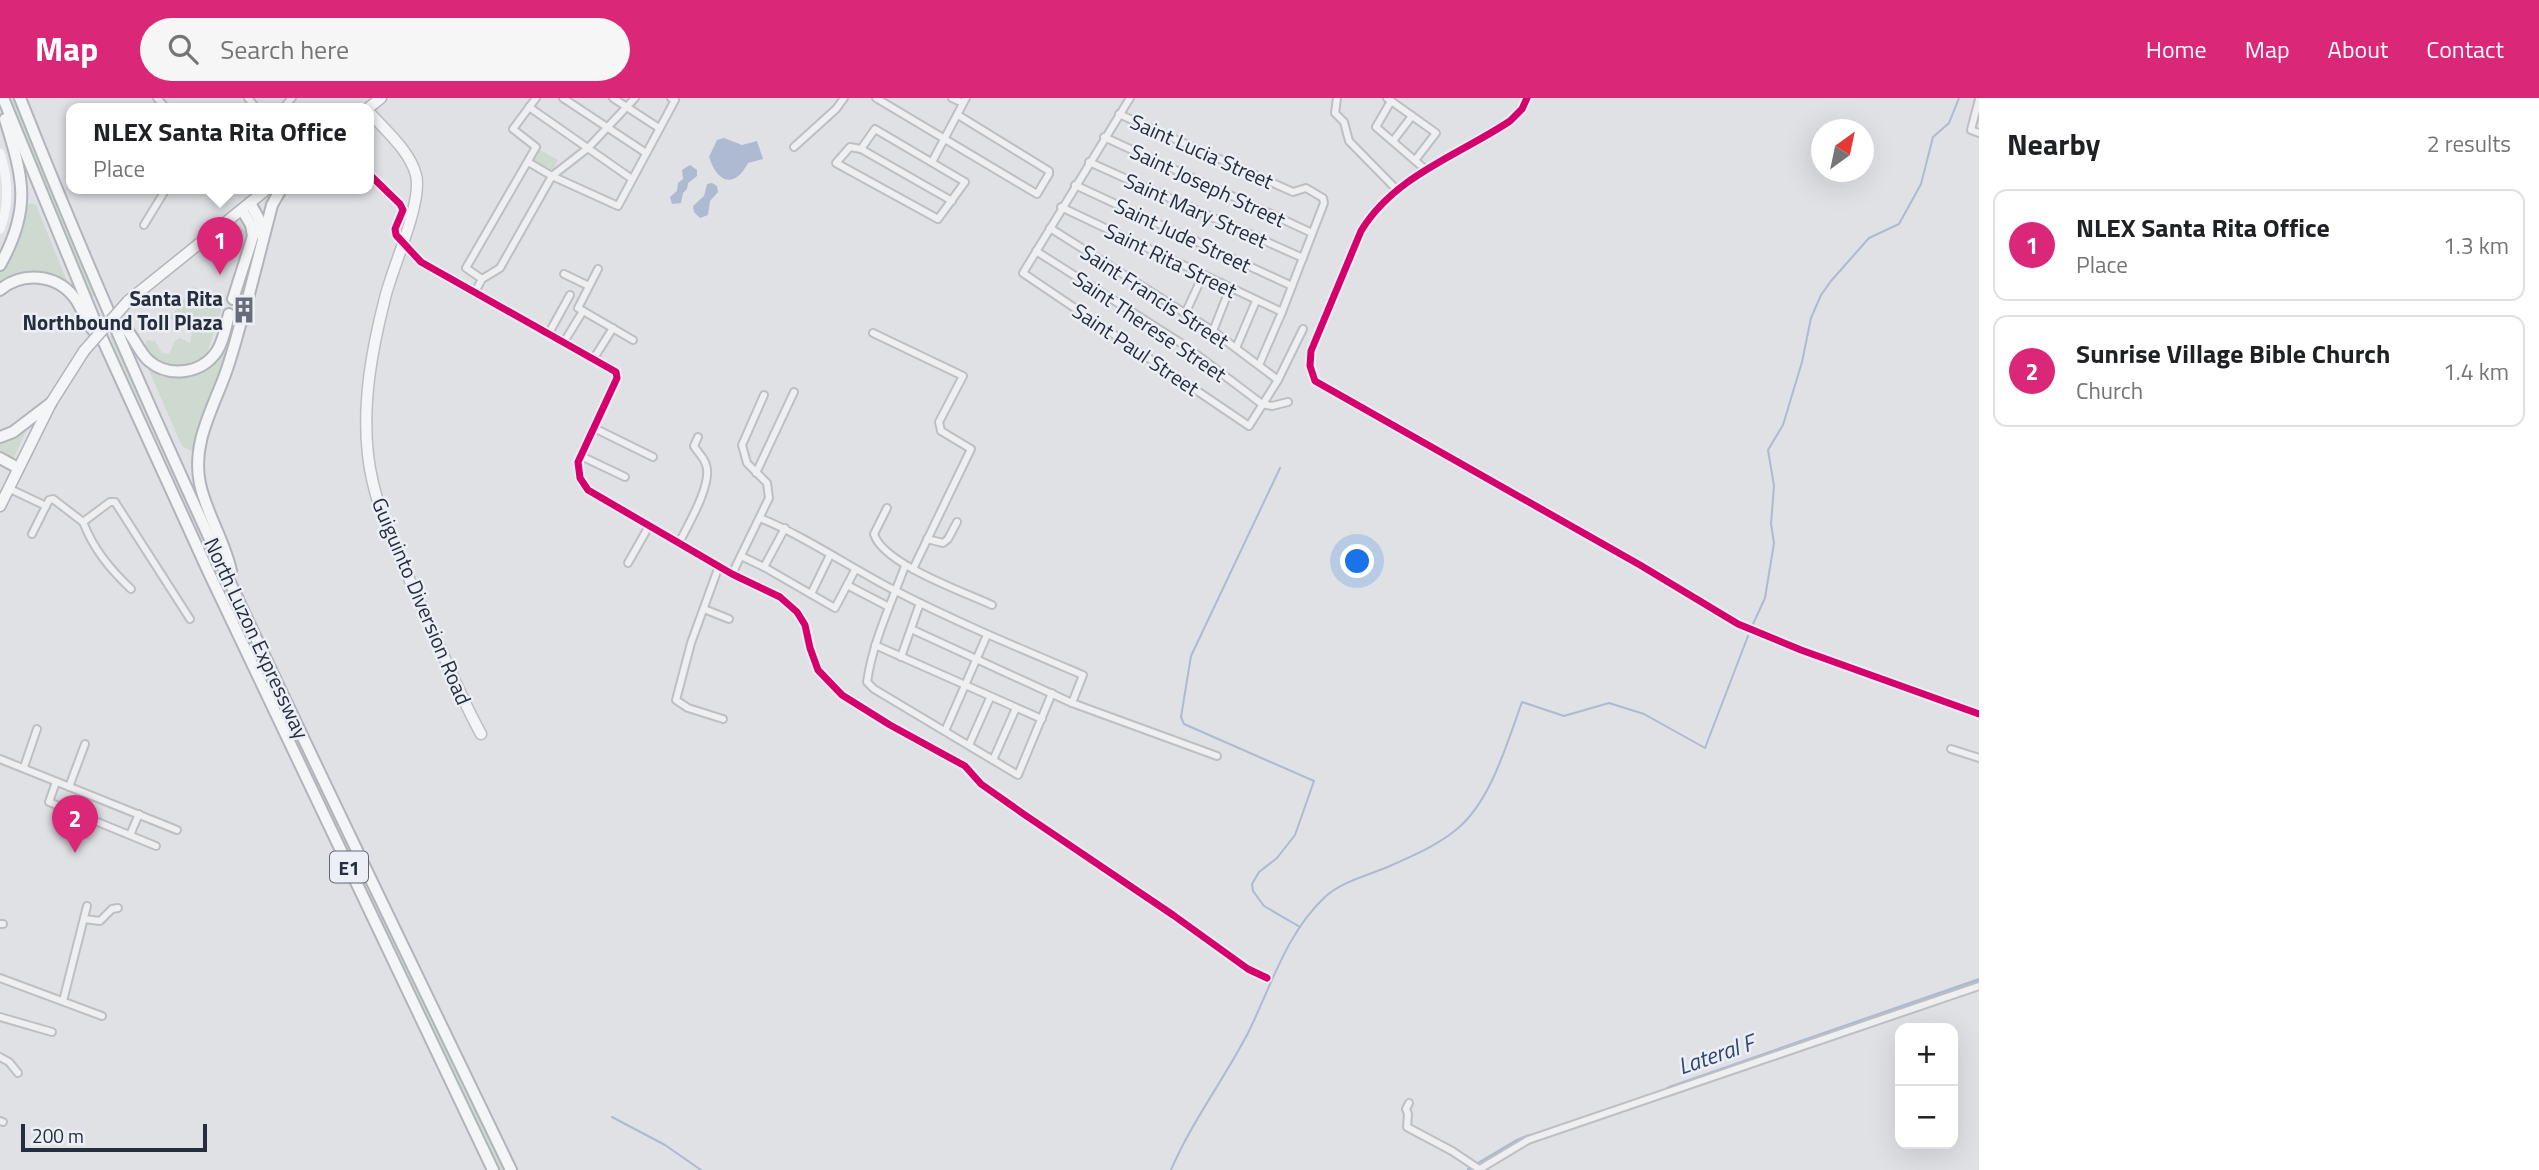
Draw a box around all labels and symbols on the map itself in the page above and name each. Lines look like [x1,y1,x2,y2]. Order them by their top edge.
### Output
street label: Saint Lucia Street [1125,105,1279,197]
north arrow [1811,119,1874,182]
street label: Saint Joseph Street [1125,135,1292,235]
street label: Saint Mary Street [1119,164,1273,256]
street label: Saint Jude Street [1109,189,1257,281]
street label: Saint Rita Street [1099,214,1243,306]
pin: 1 [197,217,243,275]
street label: Saint Francis Street [1074,236,1236,357]
street label: Saint Therese Street [1067,263,1234,390]
place label: Santa Rita Northbound Toll Plaza [23,282,223,338]
building icon: Santa Rita Northbound Toll Plaza [229,295,259,325]
street label: Saint Paul Street [1066,295,1207,404]
street label: Guiguinto Diversion Road [364,492,480,710]
street label: North Luzon Expressway [196,532,318,744]
your location [1340,544,1374,578]
pin: 2 [52,795,98,853]
road number: E1 [330,852,368,882]
water label: Lateral F [1673,1023,1763,1083]
scale bar [21,1121,206,1153]

